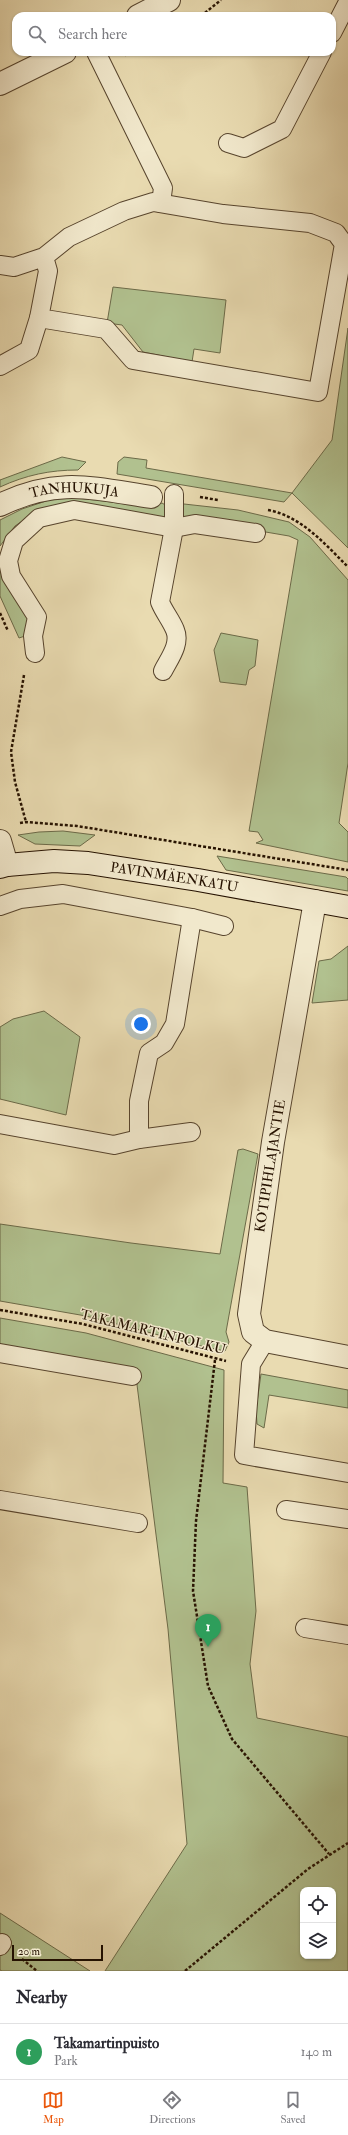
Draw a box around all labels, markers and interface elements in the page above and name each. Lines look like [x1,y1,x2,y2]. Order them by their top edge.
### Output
search box [12,12,336,56]
icon: search [26,23,48,45]
text: Search here [58,25,127,44]
street label: TANHUKUJA [27,479,120,501]
street label: PAVINMÄENKATU [109,858,240,896]
your location [131,1014,151,1034]
street label: KOTIPIHLAJANTIE [251,1098,289,1234]
street label: TAKAMARTINPOLKU [79,1306,228,1358]
pin: 1 [195,1614,221,1647]
map controls [300,1887,336,1959]
button: locate [300,1887,336,1923]
button: layers [300,1923,336,1959]
scale bar [12,1943,103,1962]
text: 20 m [18,1945,40,1958]
text: Nearby [16,1987,67,2008]
text: Takamartinpuisto [54,2034,159,2053]
text: 1 [27,2044,31,2060]
text: 140 m [301,2044,332,2060]
text: Park [54,2053,78,2069]
tab: Map [42,2089,64,2126]
tab: Directions [149,2089,196,2126]
tab: Saved [280,2089,306,2126]

